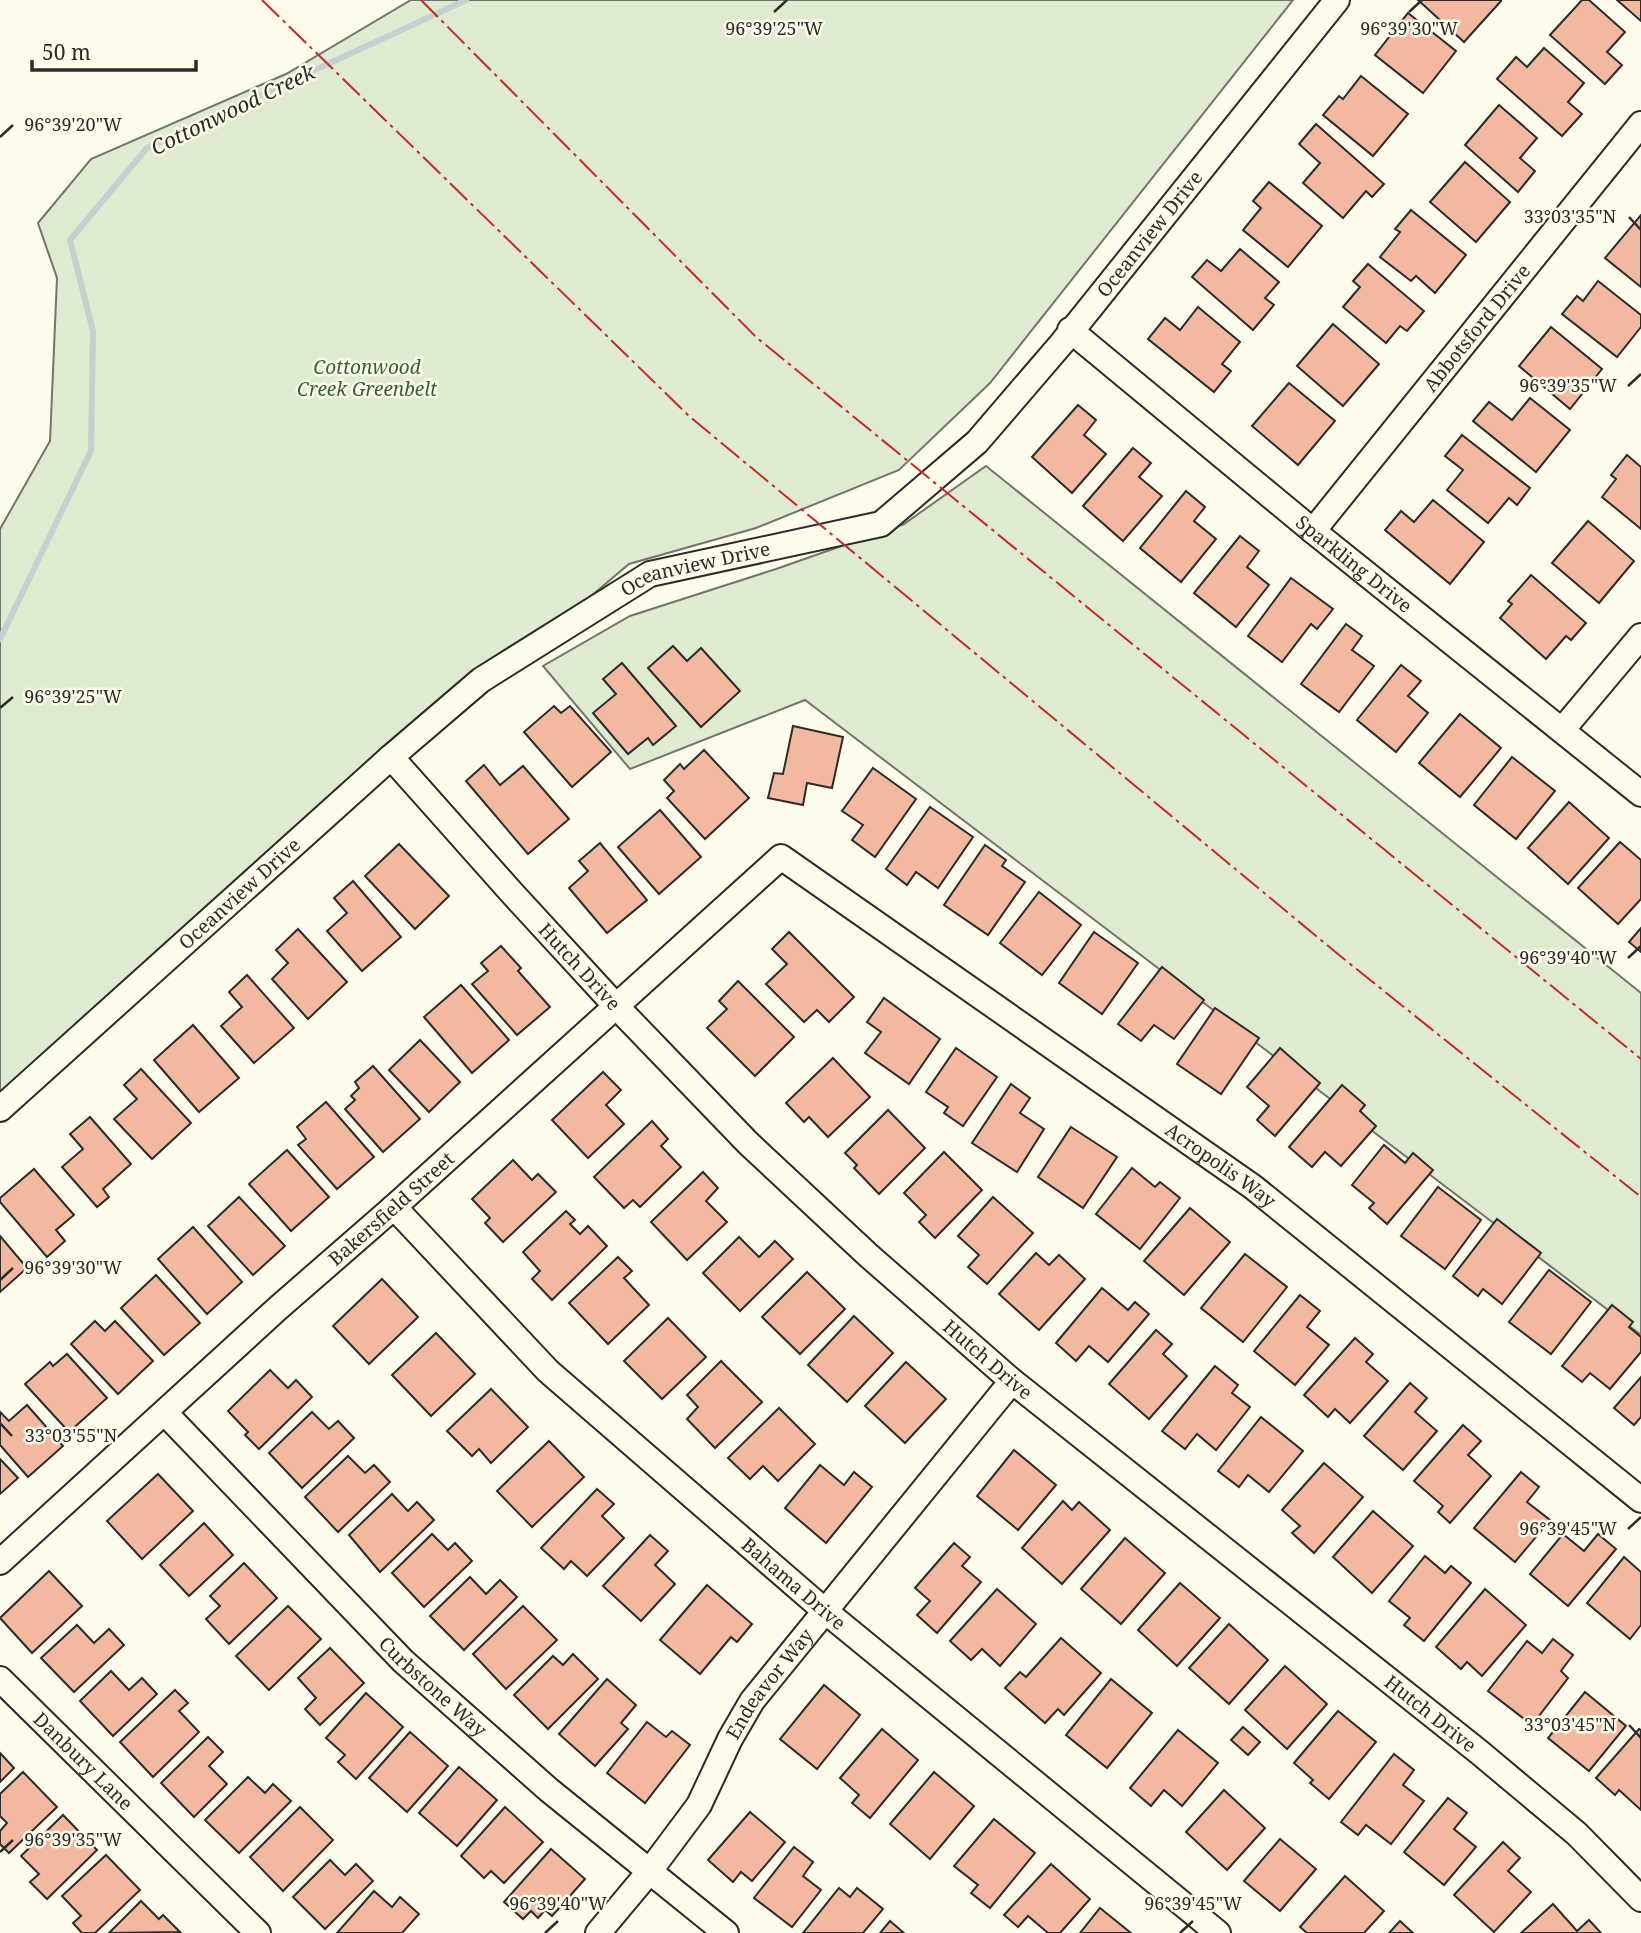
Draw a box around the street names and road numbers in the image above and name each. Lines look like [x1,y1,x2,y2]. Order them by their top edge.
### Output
street label: Oceanview Drive [1091,165,1208,303]
street label: Abbotsford Drive [1418,259,1536,397]
street label: Sparkling Drive [1290,509,1418,619]
street label: Oceanview Drive [615,535,773,602]
street label: Oceanview Drive [173,832,306,955]
street label: Hutch Drive [533,917,627,1016]
street label: Acropolis Way [1160,1117,1282,1214]
street label: Bakersfield Street [323,1146,460,1272]
street label: Hutch Drive [938,1314,1038,1405]
street label: Bahama Drive [736,1532,851,1636]
street label: Endeavor Way [720,1623,819,1744]
street label: Curbstone Way [373,1631,493,1742]
street label: Hutch Drive [1379,1669,1482,1758]
street label: Danbury Lane [28,1706,139,1816]

